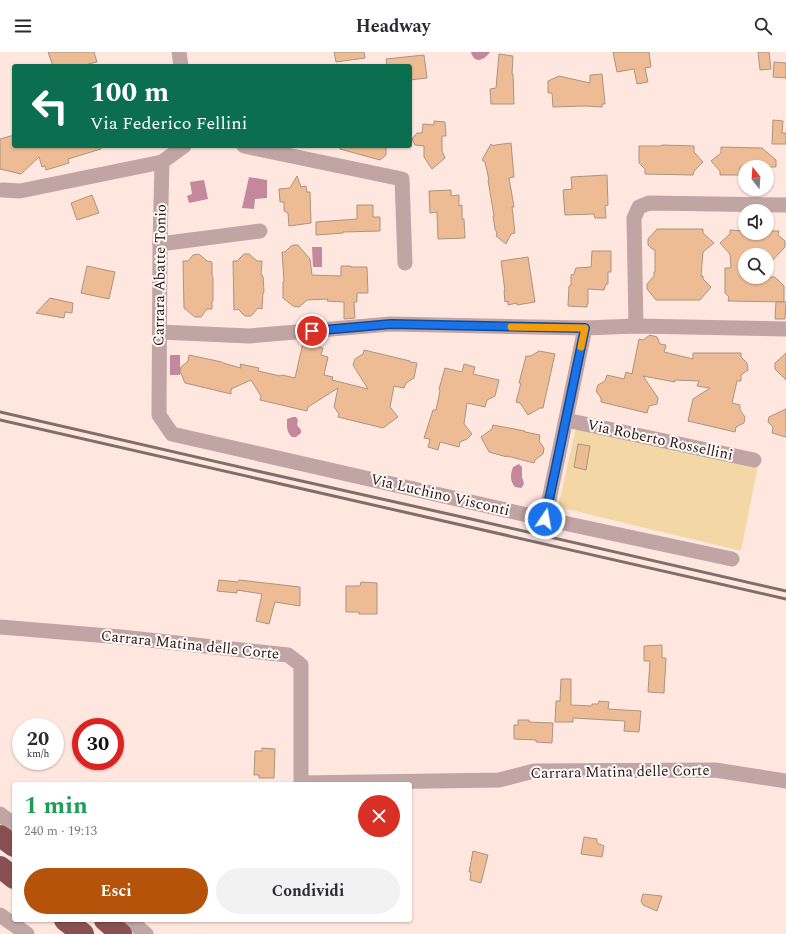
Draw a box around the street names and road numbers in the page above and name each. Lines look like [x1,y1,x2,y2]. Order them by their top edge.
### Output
street label: Carrara Abatte Tonio [147,204,173,346]
street label: Via Roberto Rossellini [585,413,735,467]
street label: Via Luchino Visconti [368,468,512,522]
street label: Carrara Matina delle Corte [100,624,280,666]
street label: Carrara Matina delle Corte [530,759,710,785]

